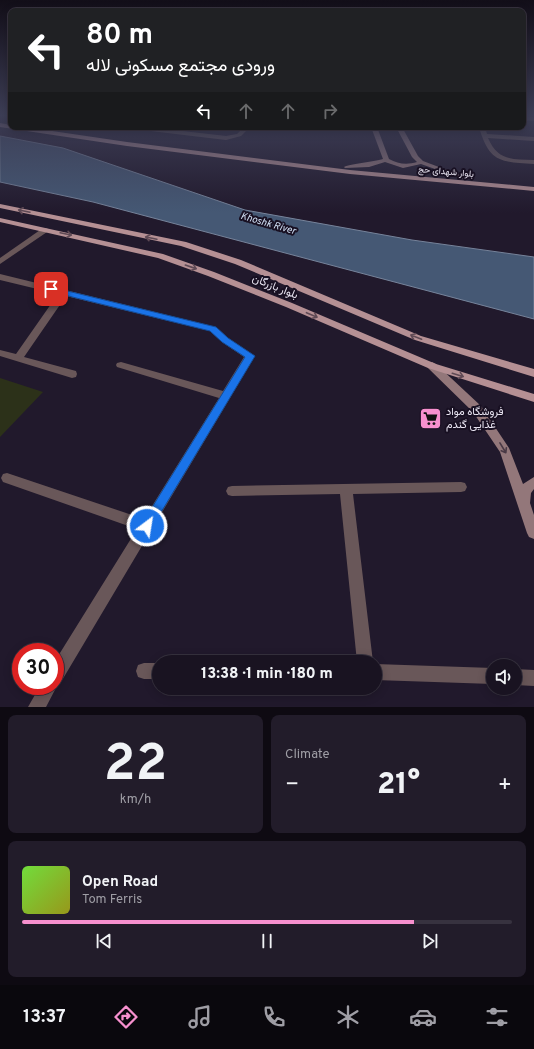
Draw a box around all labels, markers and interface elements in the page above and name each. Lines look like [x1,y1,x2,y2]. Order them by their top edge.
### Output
text: 80 m [86,18,153,54]
icon: left [20,24,72,76]
text: ورودی مجتمع مسکونی لاله [86,55,275,78]
icon: left [193,100,215,122]
icon: ahead [235,100,257,122]
icon: ahead [277,100,299,122]
icon: right [319,100,341,122]
street label: بلوار شهدای حج [418,164,475,180]
one-way arrow [18,206,31,214]
water label: Khoshk River [239,210,298,238]
one-way arrow [59,231,72,239]
one-way arrow [145,233,158,241]
one-way arrow [185,264,198,271]
street label: بلوار بازرگان [250,271,300,303]
pin [34,272,68,306]
icon: arrive [40,278,62,300]
one-way arrow [306,312,318,319]
one-way arrow [411,332,423,340]
one-way arrow [451,372,464,379]
supermarket icon: فروشگاه مواد غذایی گندم [418,405,444,431]
place label: فروشگاه مواد غذایی گندم [446,405,503,432]
one-way arrow [499,442,507,454]
position arrow [126,505,168,547]
speed limit sign: 30 [12,643,64,695]
map controls [486,659,522,695]
button: sound [486,659,522,695]
text: 13:38 · 1 min · 180 m [201,665,333,684]
text: 22 [104,733,167,799]
text: Climate [285,747,330,763]
text: 21° [377,767,420,804]
text: − [285,772,299,799]
text: + [498,772,512,799]
text: km/h [120,792,151,808]
text: Open Road [82,873,158,892]
text: Tom Ferris [82,892,142,908]
icon: previous [93,930,115,952]
icon: pause [256,930,278,952]
icon: next [419,930,441,952]
icon: directions [112,1003,140,1031]
icon: music [186,1003,214,1031]
icon: phone [260,1003,288,1031]
icon: climate [334,1003,362,1031]
icon: car [409,1003,437,1031]
icon: filters [483,1003,511,1031]
text: 13:37 [23,1006,66,1029]

